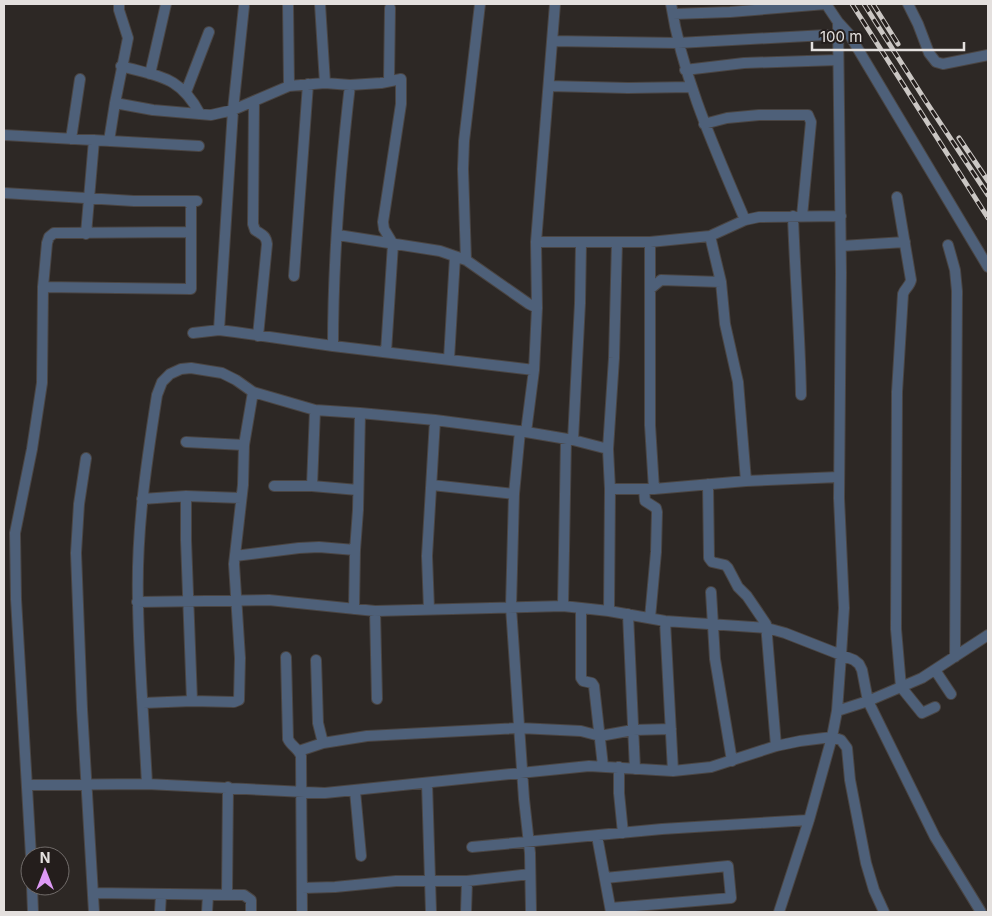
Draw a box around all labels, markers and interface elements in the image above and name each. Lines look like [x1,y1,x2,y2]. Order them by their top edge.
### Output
scale bar [812,20,964,52]
text: 100 m [820,27,862,46]
north arrow [20,846,70,896]
text: N [40,849,50,866]

